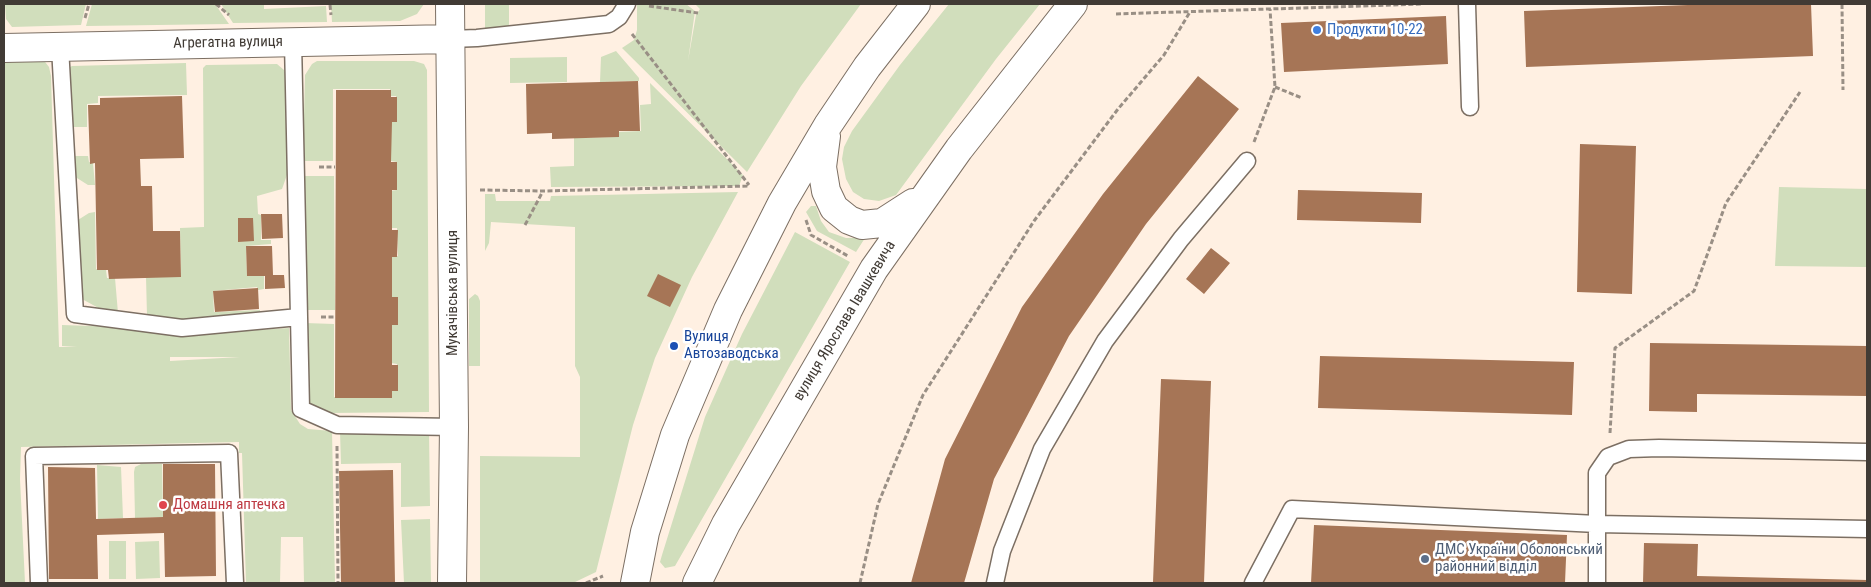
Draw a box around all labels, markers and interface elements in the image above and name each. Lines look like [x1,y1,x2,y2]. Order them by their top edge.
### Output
place label: Продукти 10-22 [1327,21,1423,39]
marker: Продукти 10-22 [1311,24,1323,36]
street label: Агрегатна вулиця [173,33,283,53]
street label: Мукачівська вулиця [444,230,462,356]
street label: вулиця Ярослава Івашкевича [790,238,900,404]
place label: Вулиця Автозаводська [684,328,779,363]
marker: Вулиця Автозаводська [668,340,680,352]
place label: Домашня аптечка [173,496,285,514]
marker: Домашня аптечка [157,499,169,511]
place label: ДМС України Оболонський районний відділ [1435,541,1603,576]
marker: ДМС України Оболонський районний відділ [1419,553,1431,565]

